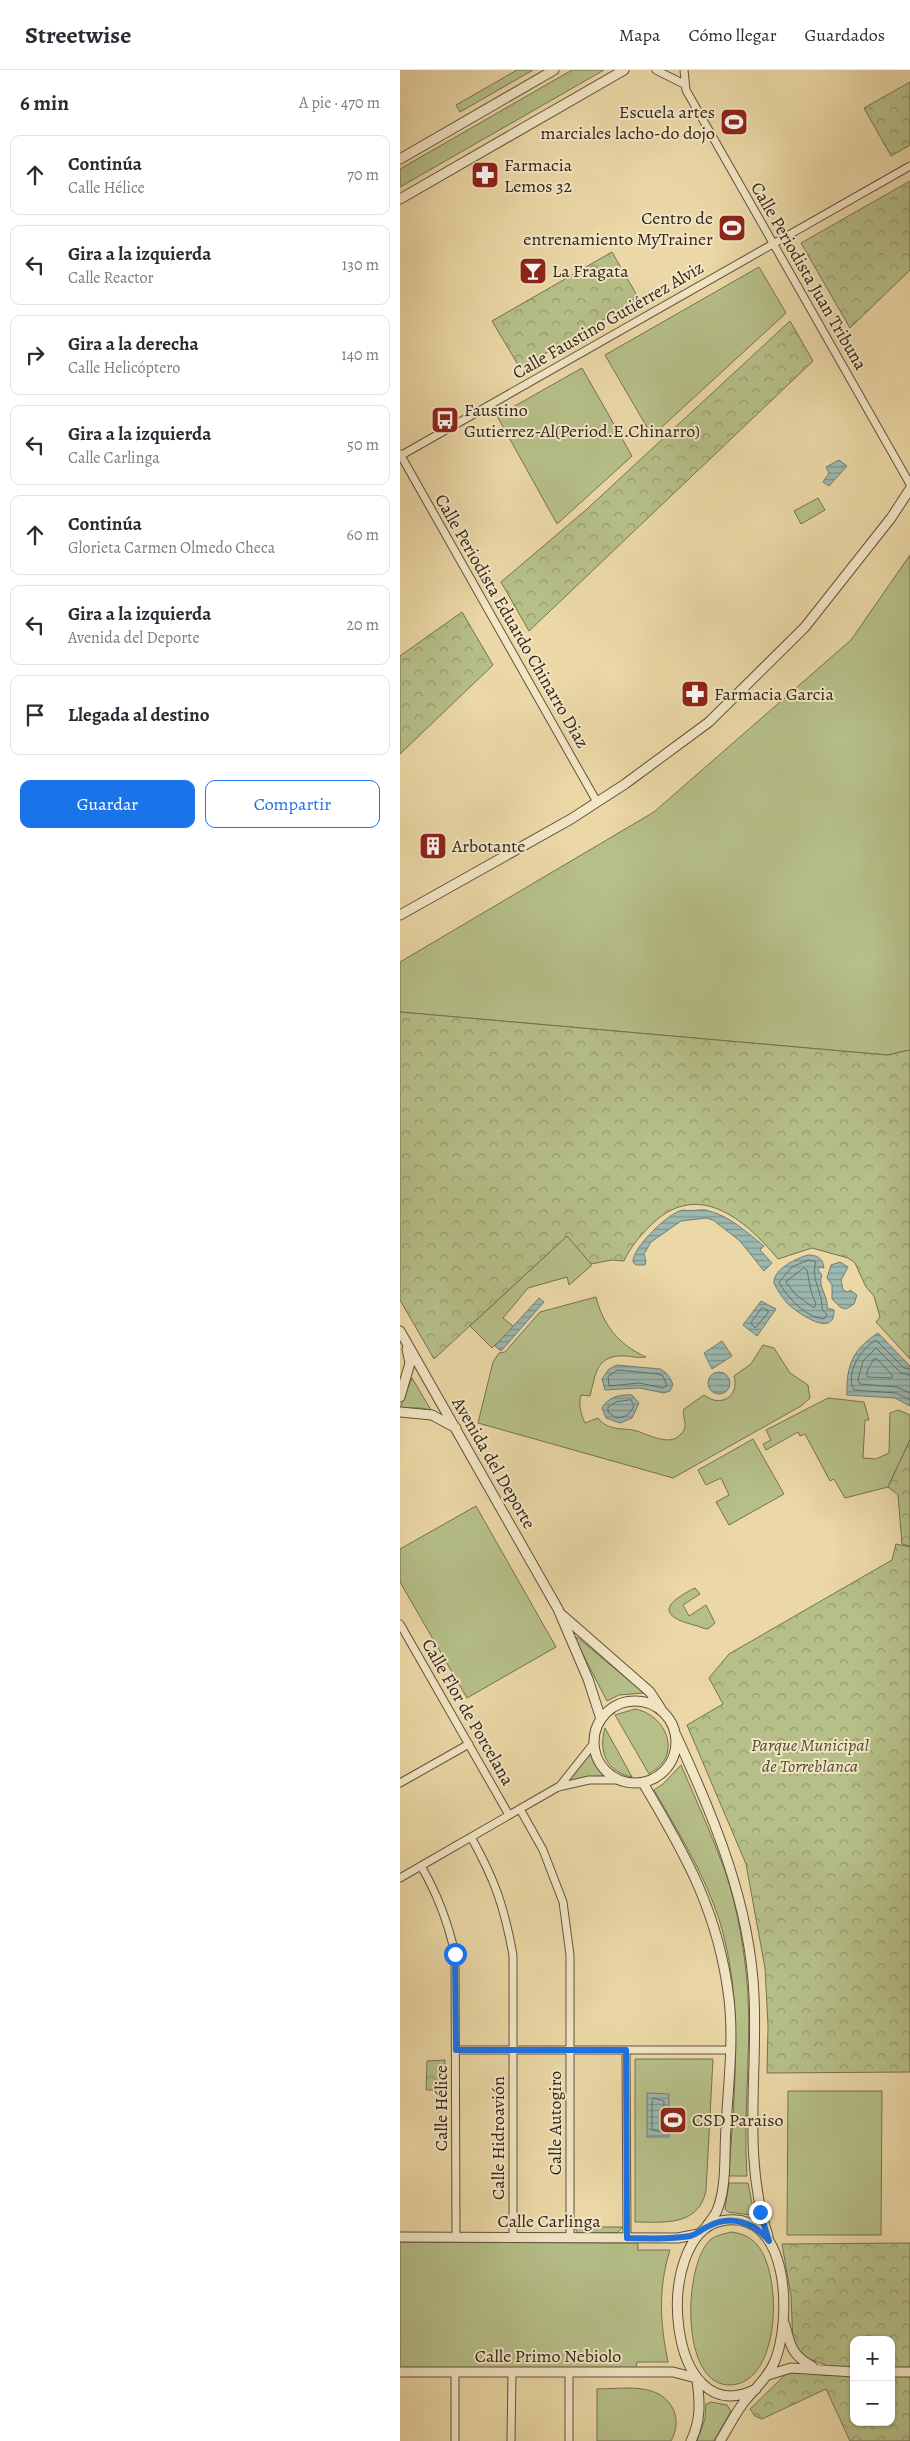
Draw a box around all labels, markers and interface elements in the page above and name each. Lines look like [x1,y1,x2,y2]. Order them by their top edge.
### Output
text: Streetwise [25,19,131,51]
text: Mapa [619,23,660,47]
text: Cómo llegar [688,23,777,47]
text: Guardados [805,23,885,47]
text: 6 min [20,89,69,117]
text: A pie · 470 m [299,92,380,114]
place label: Escuela artes marciales lacho-do dojo [540,100,715,145]
sports icon: Escuela artes marciales lacho-do dojo [719,107,749,137]
text: Continúa [68,151,142,177]
place label: Farmacia Lemos 32 [504,153,573,198]
pharmacy icon: Farmacia Lemos 32 [470,160,500,190]
icon: ahead [21,161,49,189]
text: 70 m [347,164,379,186]
text: Calle Hélice [68,177,145,199]
street label: Calle Periodista Juan Tribuna [745,178,873,375]
place label: Centro de entrenamiento MyTrainer [523,206,713,251]
sports icon: Centro de entrenamiento MyTrainer [717,213,747,243]
text: Gira a la izquierda [68,241,211,267]
icon: left [21,251,49,279]
text: 130 m [342,254,379,276]
street label: Calle Faustino Gutiérrez Alviz [508,255,708,385]
bar icon: La Fragata [518,256,548,286]
place label: La Fragata [552,259,629,283]
text: Calle Reactor [68,267,154,289]
text: Gira a la derecha [68,331,199,357]
icon: right [21,341,49,369]
text: 140 m [341,344,379,366]
text: Calle Helicóptero [68,357,180,379]
place label: Faustino Gutierrez-Al(Period.E.Chinarro) [464,398,700,443]
bus stop icon: Faustino Gutierrez-Al(Period.E.Chinarro) [430,405,460,435]
text: Gira a la izquierda [68,421,211,447]
icon: left [21,431,49,459]
text: 50 m [347,434,379,456]
text: Calle Carlinga [68,447,160,469]
street label: Calle Periodista Eduardo Chinarro Diaz [429,490,595,752]
text: Continúa [68,511,142,537]
icon: ahead [21,521,49,549]
text: 60 m [347,524,379,546]
text: Glorieta Carmen Olmedo Checa [68,537,275,559]
text: Gira a la izquierda [68,601,211,627]
icon: left [21,611,49,639]
text: 20 m [346,614,379,636]
text: Avenida del Deporte [68,627,200,649]
pharmacy icon: Farmacia Garcia [680,679,710,709]
place label: Farmacia Garcia [714,682,834,706]
icon: arrive [21,701,49,729]
text: Llegada al destino [68,702,210,728]
button: Guardar [20,780,195,828]
button: Compartir [205,780,380,828]
building icon: Arbotante [418,831,448,861]
place label: Arbotante [451,834,525,858]
street label: Avenida del Deporte [446,1392,541,1533]
street label: Calle Flor de Porcelana [416,1634,520,1790]
park label: Parque Municipal de Torreblanca [751,1733,870,1778]
route start [444,1943,467,1966]
street label: Calle Hélice [429,2065,453,2151]
street label: Calle Autogiro [543,2071,567,2175]
street label: Calle Hidroavión [486,2076,510,2200]
sports icon: CSD Paraiso [658,2105,688,2135]
place label: CSD Paraiso [692,2108,783,2132]
route end [749,2201,772,2224]
street label: Calle Carlinga [497,2209,601,2233]
map controls [850,2336,895,2426]
button: + [850,2336,895,2381]
street label: Calle Primo Nebiolo [475,2344,621,2368]
button: − [850,2381,895,2426]

